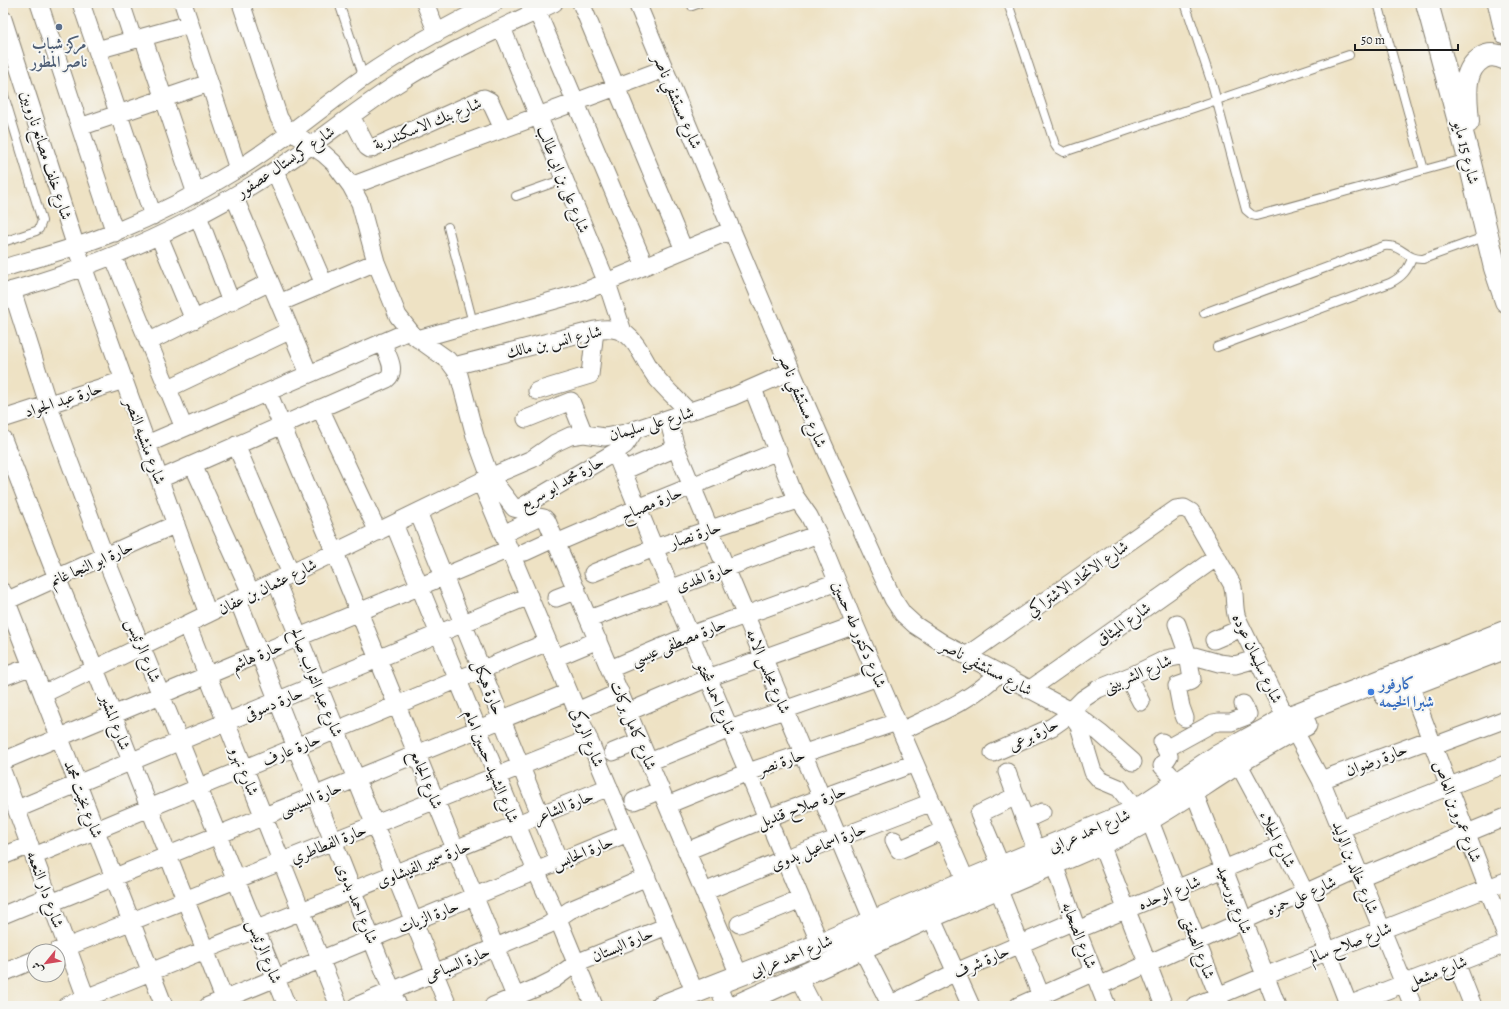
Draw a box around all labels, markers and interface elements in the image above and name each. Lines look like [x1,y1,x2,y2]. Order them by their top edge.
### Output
marker: مركز شباب ناصر المطور [54,22,64,32]
scale bar [1355,26,1458,52]
text: 50 m [1361,32,1385,48]
place label: مركز شباب ناصر المطور [29,33,87,73]
street label: شارع مستشفي ناصر [643,49,707,154]
street label: شارع خلف مصانع ناروبين [11,88,77,224]
street label: شارع بنك الاسكندرية [370,92,486,158]
street label: شارع 15 مايو [1445,116,1485,187]
street label: شارع كريستال عصفور [230,121,340,206]
street label: شارع على بن ابى طالب [530,122,595,237]
street label: شارع انس بن مالك [504,320,605,366]
street label: شارع مستشفي ناصر [768,348,832,453]
street label: حارة عبد الجواد [21,377,105,423]
street label: شارع منشيه النصر [117,393,171,488]
street label: شارع على سليمان [606,401,697,448]
street label: حارة محمد ابو سريع [515,451,610,519]
street label: حارة مصباح [617,481,687,529]
street label: حارة نصار [665,516,724,555]
street label: شارع الاتحاد الاشتراكي [1022,535,1134,624]
street label: حارة ابو النجا غانم [46,536,138,595]
street label: شارع عثمان بن عفان [214,553,321,622]
street label: حارة الهدى [673,556,736,597]
street label: شارع دكتور طه حسين [825,577,892,692]
street label: شارع الميثاق [1092,597,1157,652]
street label: شارع سليمان عوده [1225,610,1288,708]
street label: حارة مصطفى عيسي [627,613,731,675]
street label: شارع الرئيس [118,615,166,687]
street label: شارع عبد التواب صالح [282,624,348,741]
street label: شارع مجلس الامه [738,626,796,718]
street label: شارع مستشفي ناصر [933,634,1036,705]
street label: حارة هاشم [227,635,288,681]
street label: شارع الشربينى [1100,650,1176,700]
street label: حارة هيكل [467,656,509,718]
street label: شارع احمد شحتو [688,657,741,739]
place label: كارفور شبرا الخيمه [1377,673,1434,713]
street label: شارع كامل بركات [602,677,662,774]
street label: حارة دسوقى [241,682,306,726]
marker: كارفور شبرا الخيمه [1366,687,1376,697]
street label: شارع المشير [92,689,136,754]
street label: شارع الروكى [563,704,609,771]
street label: شارع الشهيد حسين امام [455,706,524,828]
street label: حارة برعى [1005,713,1062,757]
street label: حارة عارف [259,728,324,772]
street label: حارة رضوان [1342,738,1410,782]
street label: شارع نهرو [222,742,264,800]
street label: حارة نصر [753,744,808,781]
street label: شارع الجامع [400,746,448,814]
street label: شارع بخيت محمد [56,757,108,842]
street label: شارع عمرو بن العاص [1426,757,1487,866]
street label: حارة السيسى [276,776,345,821]
street label: حارة صلاح قنديل [753,780,850,837]
street label: حارة الشاعر [530,785,597,829]
street label: شارع احمد عرابى [1045,804,1135,860]
street label: شارع الجلاء [1252,807,1301,873]
street label: شارع خالد بن الوليد [1325,817,1384,918]
street label: حارة اسماعيل بدوى [767,818,869,876]
street label: حارة الفطاطري [287,819,370,870]
street label: حارة الحايس [548,831,617,875]
street label: حارة سمير الفيشاوى [373,835,474,893]
street label: شارع دار النعمه [19,848,69,932]
street label: شارع احمد بدوى [329,859,383,948]
street label: شارع بورسعيد [1209,862,1257,938]
street label: شارع الوحده [1135,870,1205,917]
street label: شارع على حمزه [1263,871,1341,923]
street label: حارة الزيات [395,895,462,939]
street label: شارع الصحابه [1054,899,1102,973]
street label: شارع الصفتى [1174,912,1220,983]
street label: شارع الرئيس [239,916,287,988]
street label: شارع صلاح سالم [1306,917,1396,972]
street label: حارة البستان [588,922,657,968]
street label: شارع احمد عرابى [747,929,837,984]
street label: حارة السباعى [421,940,493,988]
street label: حارة شرف [950,940,1013,984]
north arrow [26,943,66,983]
street label: شارع مشعل [1404,950,1471,995]
text: ش [29,959,47,976]

